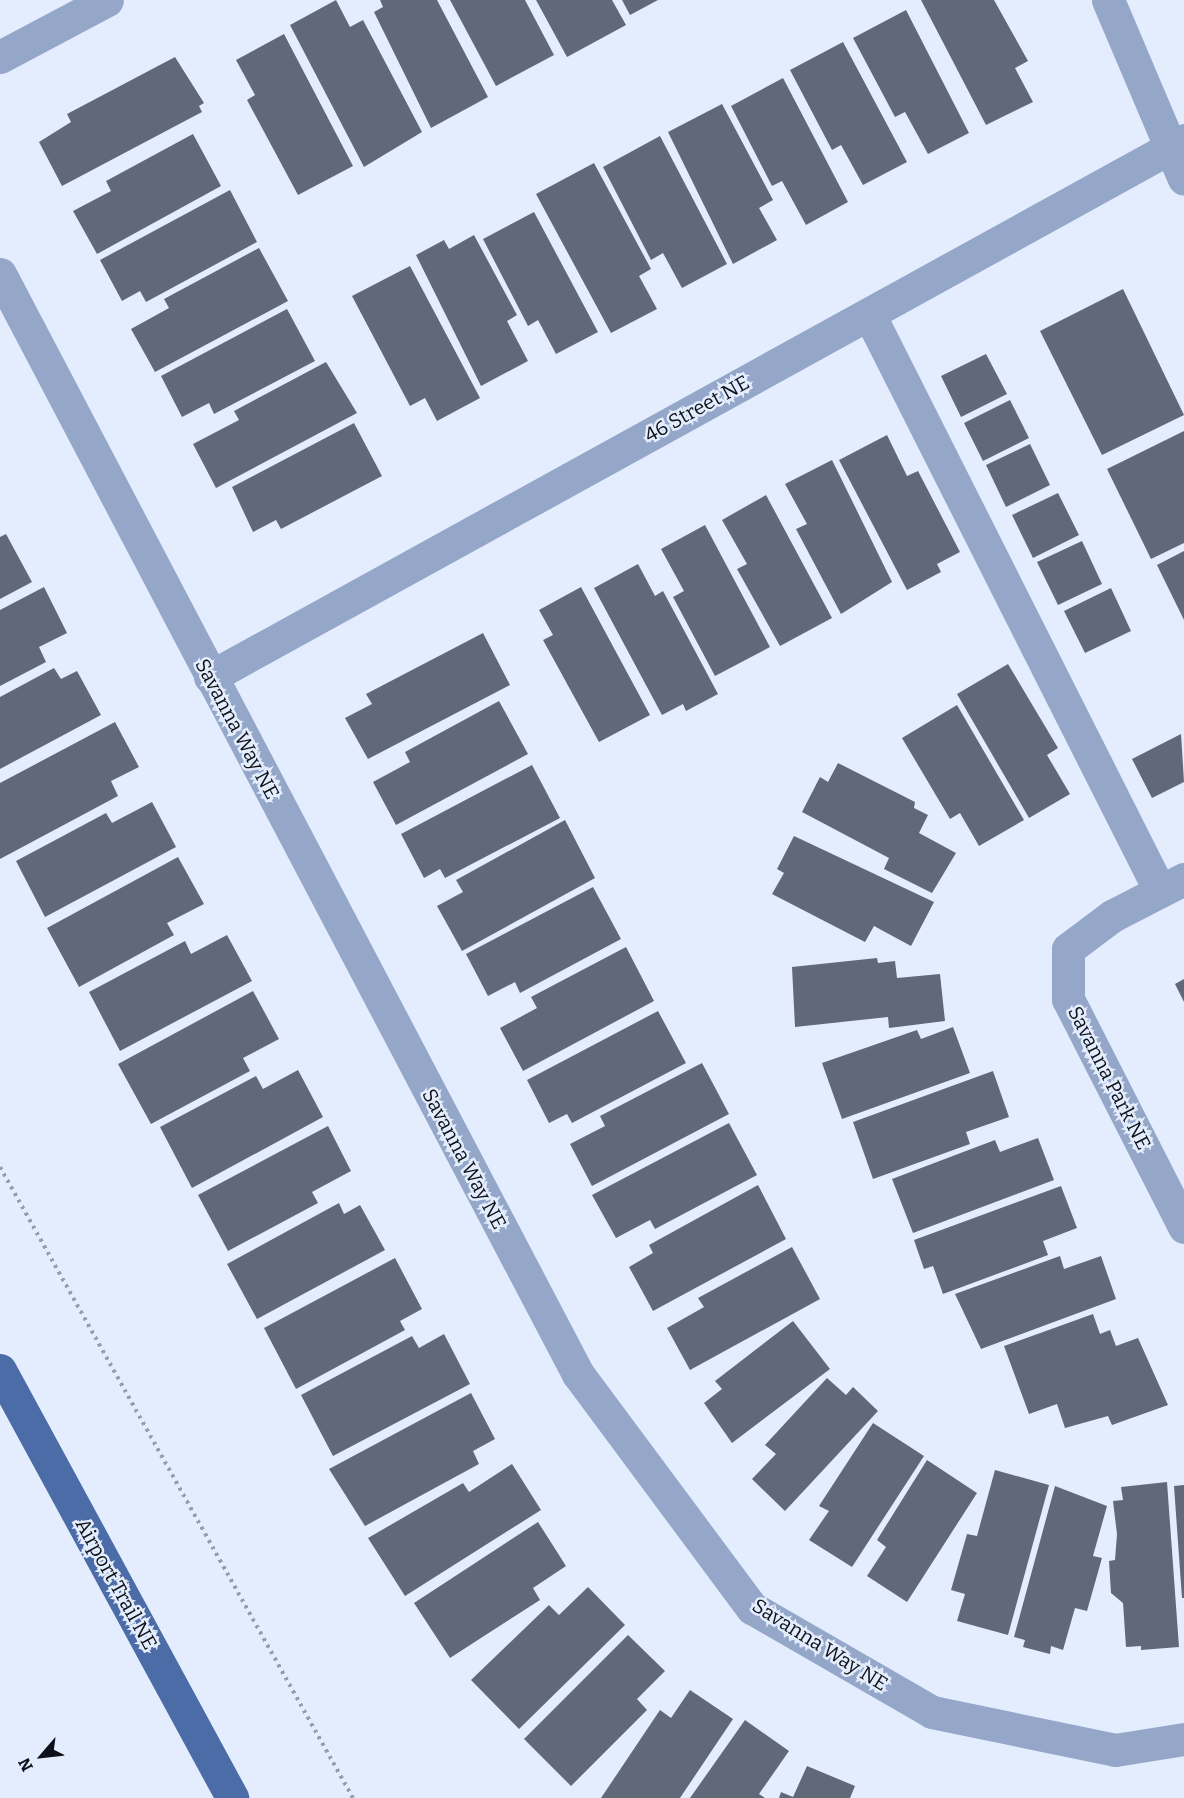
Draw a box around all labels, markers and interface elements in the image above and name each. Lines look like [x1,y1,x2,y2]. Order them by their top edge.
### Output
street label: 46 Street NE [640,370,754,448]
street label: Savanna Way NE [190,655,284,803]
street label: Savanna Park NE [1063,1002,1155,1154]
street label: Savanna Way NE [417,1085,511,1233]
street label: Airport Trail NE [70,1514,162,1654]
street label: Savanna Way NE [748,1594,892,1696]
north arrow [12,1726,72,1786]
text: N [14,1755,37,1775]

